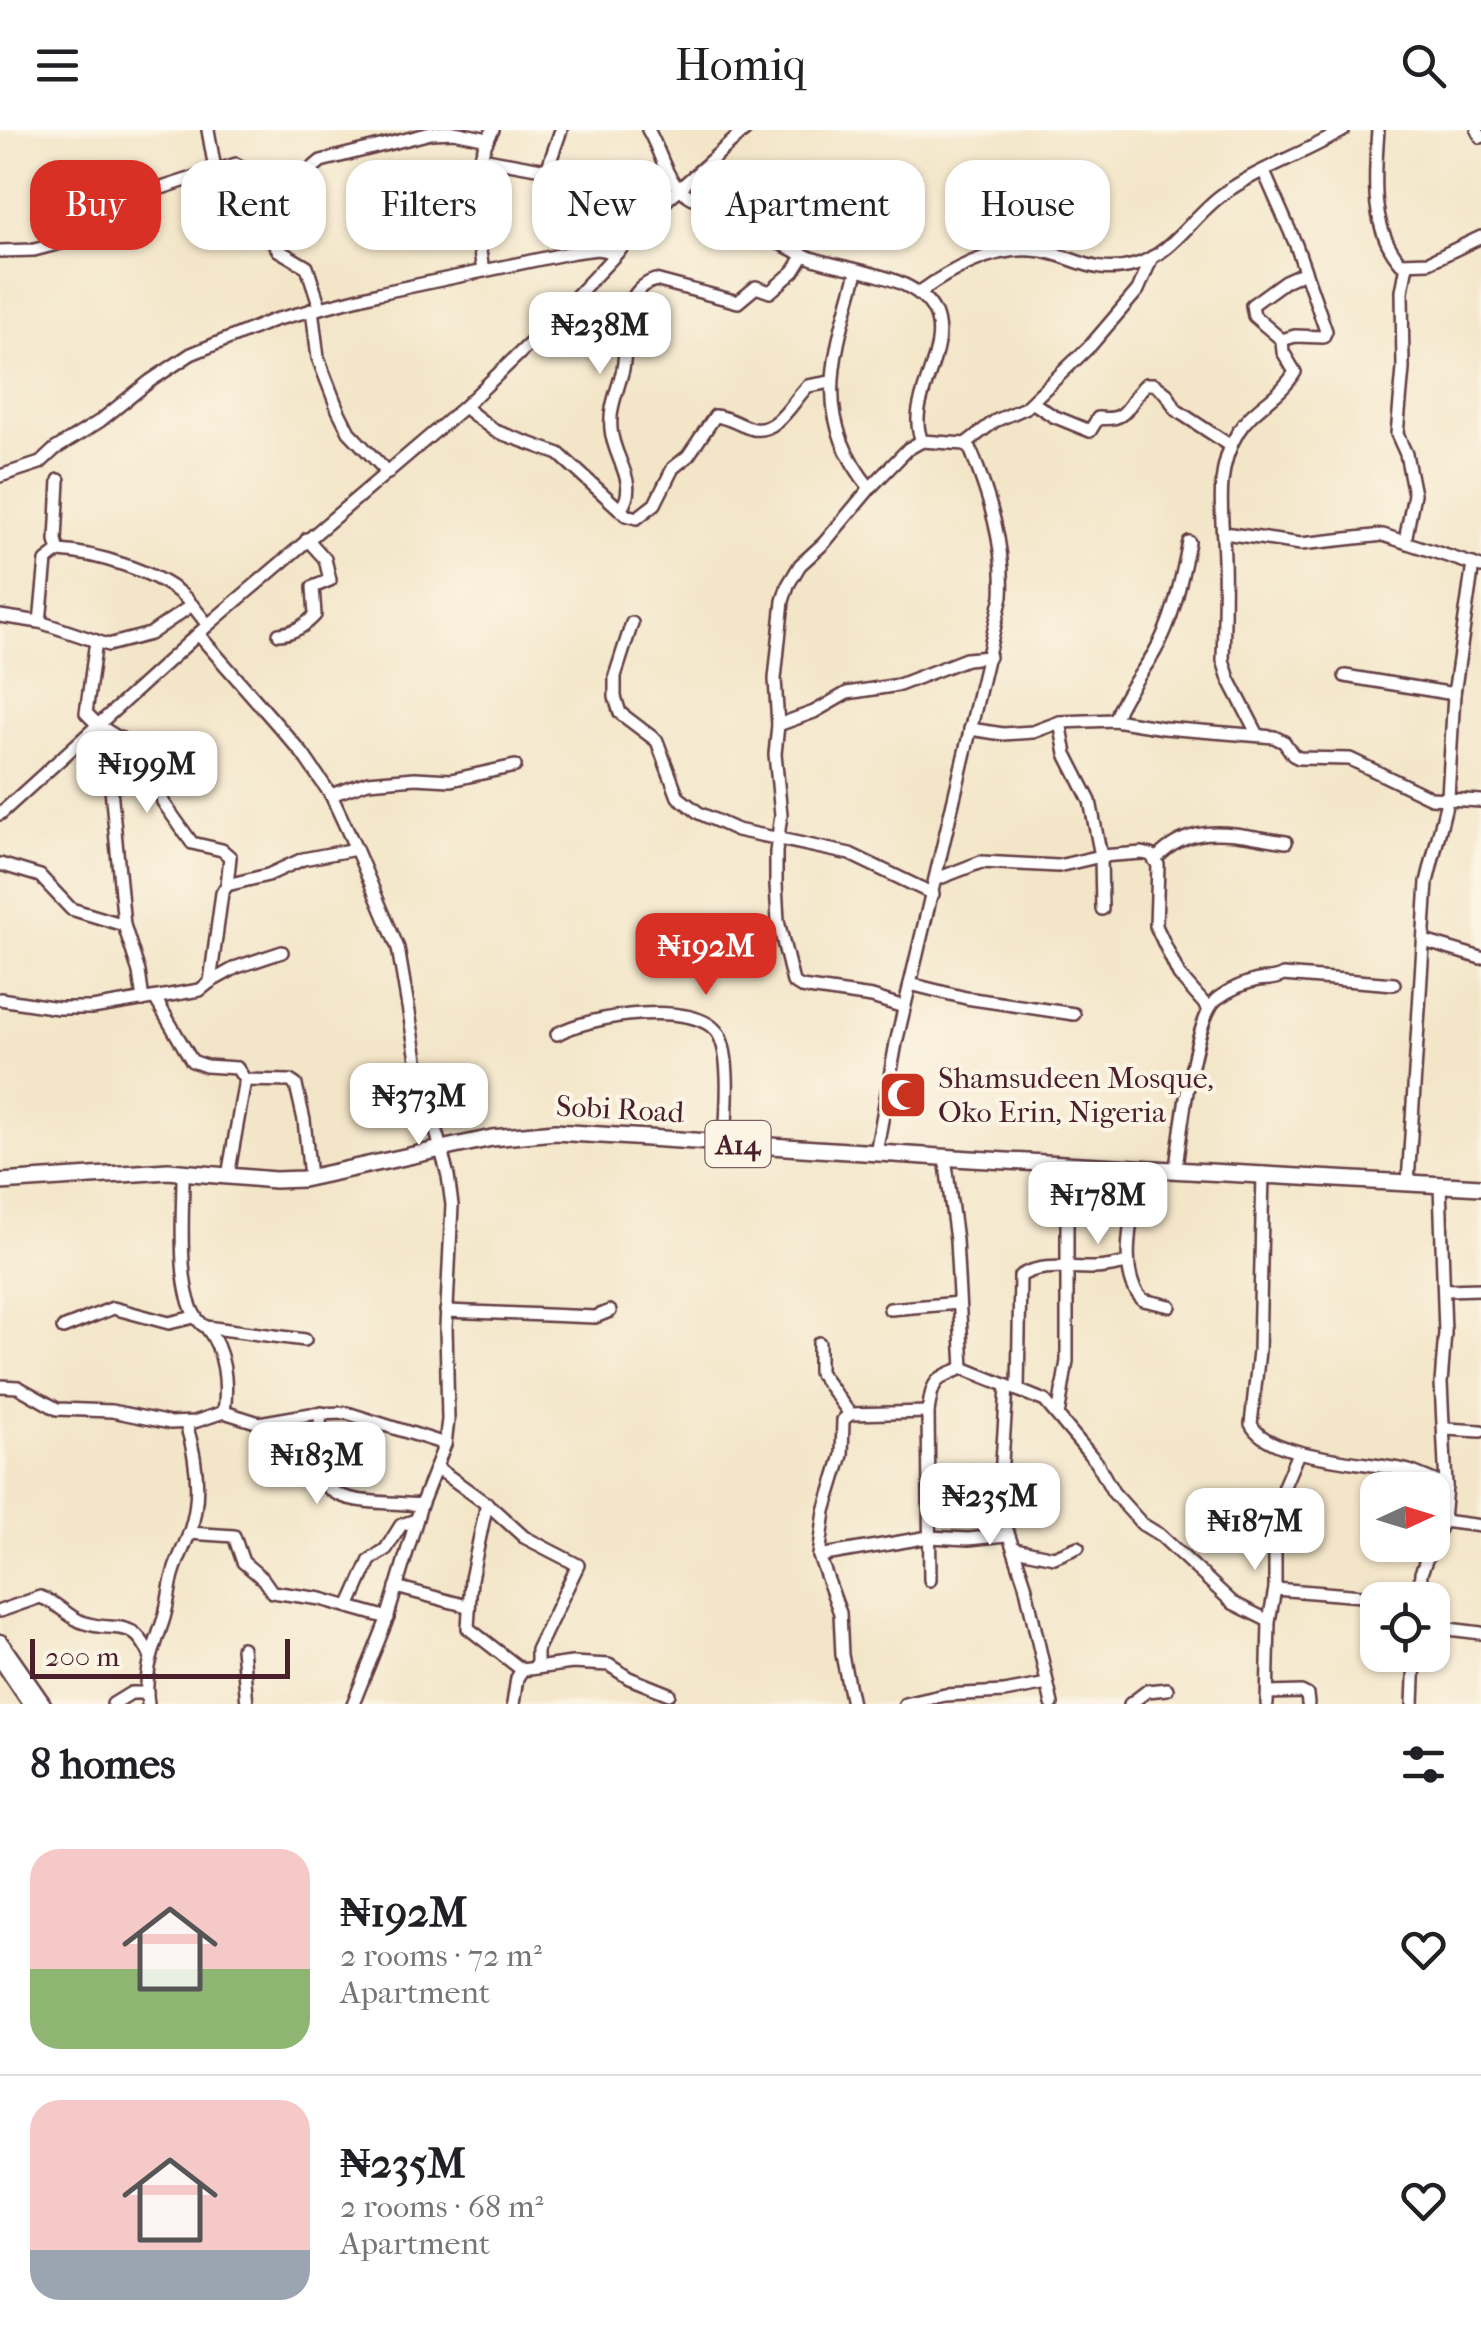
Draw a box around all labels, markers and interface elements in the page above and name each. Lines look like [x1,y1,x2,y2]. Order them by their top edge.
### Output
icon: menu [30,38,85,93]
icon: search [1396,38,1451,93]
text: Homiq [675,39,806,92]
chip: Buy [30,160,161,250]
chip: Rent [181,160,326,250]
chip: Filters [346,160,512,250]
chip: New [532,160,671,250]
chip: Apartment [691,160,925,250]
chip: House [945,160,1110,250]
pin: ₦238M [530,292,670,377]
text: ₦238M [551,306,649,343]
pin: ₦199M [77,731,217,816]
text: ₦199M [98,745,196,782]
pin: ₦192M [636,913,776,998]
text: ₦192M [657,927,755,964]
place label: Shamsudeen Mosque, Oko Erin, Nigeria [938,1061,1214,1130]
pin: ₦373M [349,1063,489,1148]
mosque icon: Shamsudeen Mosque, Oko Erin, Nigeria [877,1069,929,1121]
text: ₦373M [372,1077,466,1114]
street label: Sobi Road [555,1089,686,1130]
road number: A14 [706,1121,770,1167]
pin: ₦178M [1028,1162,1168,1247]
text: ₦178M [1050,1176,1146,1213]
pin: ₦183M [247,1422,387,1507]
text: ₦183M [270,1436,364,1473]
pin: ₦235M [920,1463,1060,1548]
north arrow [1360,1472,1450,1562]
map controls [1360,1472,1450,1672]
text: ₦235M [942,1477,1038,1514]
pin: ₦187M [1185,1488,1325,1573]
text: ₦187M [1207,1502,1303,1539]
button: locate [1360,1582,1450,1672]
scale bar [30,1634,290,1678]
text: 200 m [45,1640,120,1673]
icon: filters [1396,1737,1451,1792]
text: 8 homes [30,1740,176,1789]
text: ₦192M [340,1888,467,1937]
icon: home [110,1889,230,2009]
icon: heart [1396,1922,1451,1977]
text: 2 rooms · 72 m² [340,1937,542,1974]
text: Apartment [340,1974,490,2011]
text: ₦235M [340,2139,466,2188]
icon: home [110,2140,230,2260]
icon: heart [1396,2173,1451,2228]
text: 2 rooms · 68 m² [340,2188,544,2225]
text: Apartment [340,2225,490,2262]

